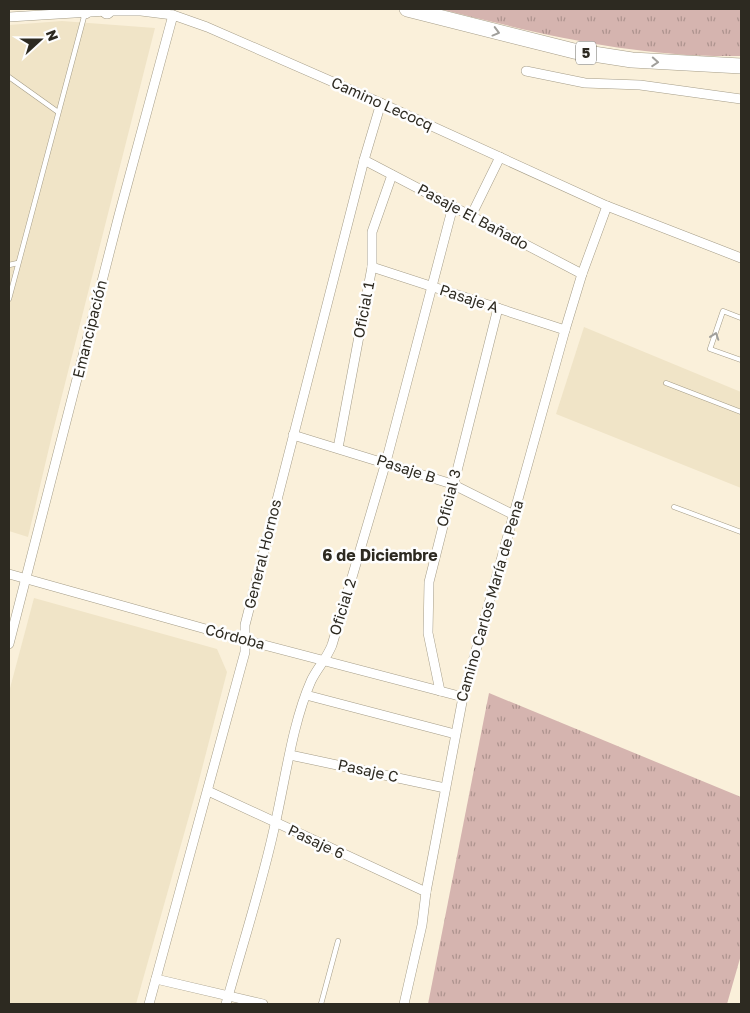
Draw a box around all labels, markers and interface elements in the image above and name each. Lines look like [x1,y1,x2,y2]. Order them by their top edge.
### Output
north arrow [15,15,65,65]
one-way arrow [491,26,500,37]
text: N [43,27,62,43]
road number: 5 [576,42,596,64]
one-way arrow [651,56,659,67]
street label: Camino Lecocq [329,73,436,134]
street label: Pasaje El Bañado [415,179,532,253]
street label: Emancipación [68,278,110,380]
street label: Oficial 1 [349,280,377,340]
street label: Pasaje A [437,280,501,316]
one-way arrow [709,333,719,341]
street label: Pasaje B [374,450,438,486]
street label: Oficial 3 [432,467,464,528]
street label: General Hornos [240,497,284,610]
street label: Camino Carlos María de Pena [452,498,527,704]
district label: 6 de Diciembre [322,545,438,565]
street label: Oficial 2 [325,576,359,637]
street label: Córdoba [204,619,267,653]
street label: Pasaje C [336,755,400,785]
street label: Pasaje 6 [285,820,347,862]

